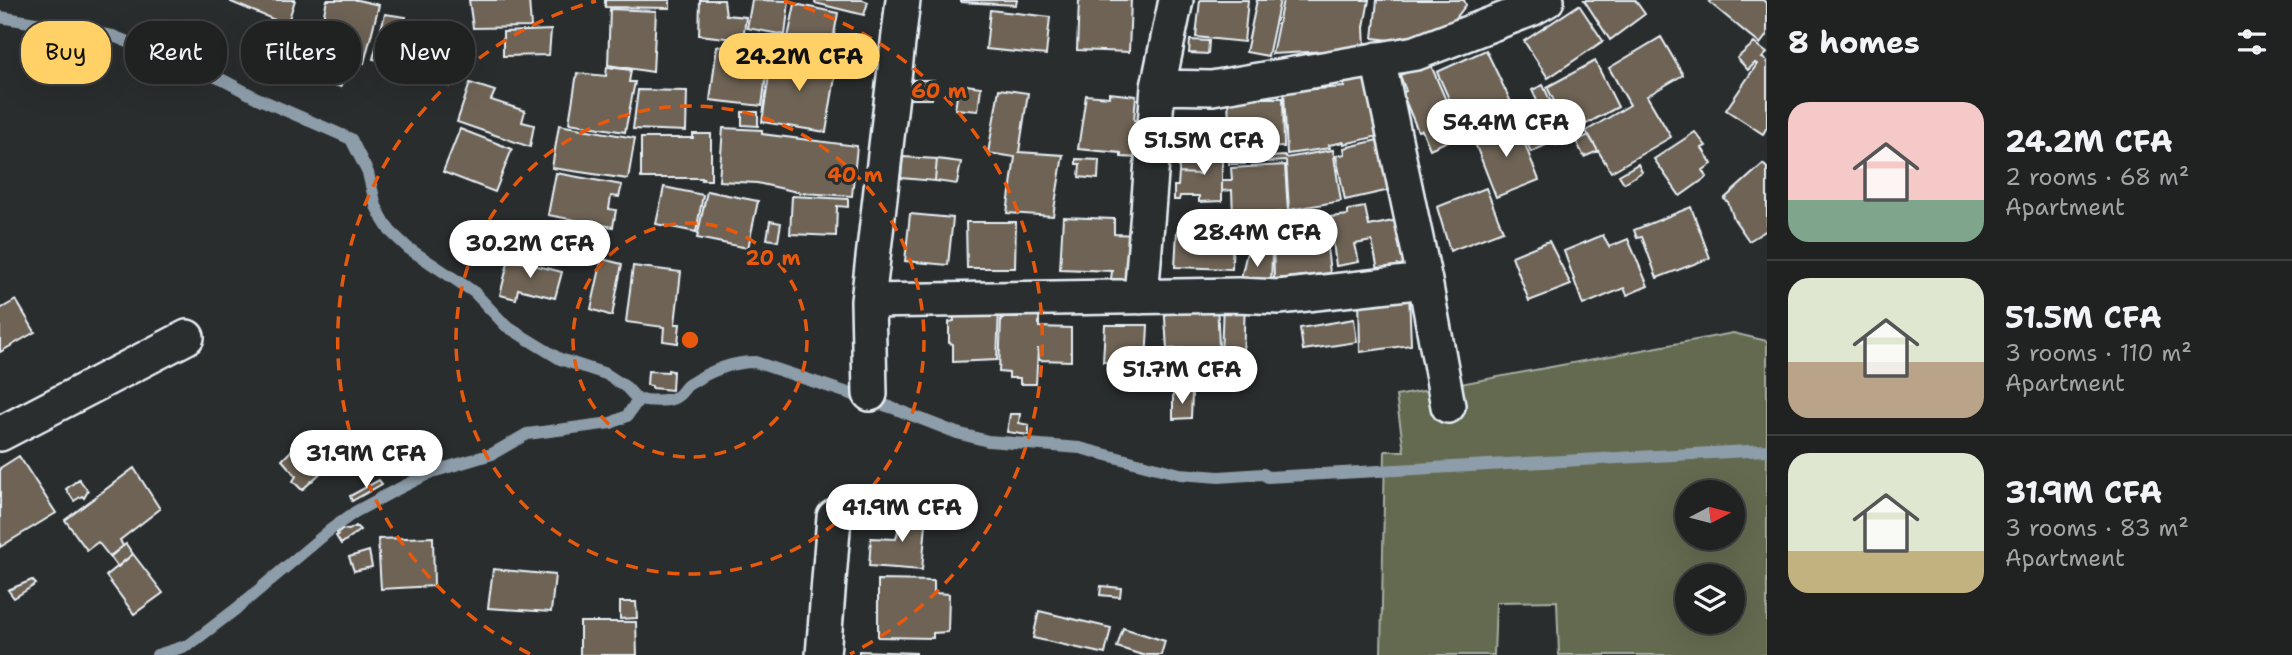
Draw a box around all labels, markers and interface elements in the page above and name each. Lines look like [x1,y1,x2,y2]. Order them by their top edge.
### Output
chip: Buy [21,21,111,84]
chip: Rent [125,21,227,84]
chip: Filters [241,21,361,84]
chip: New [375,21,475,84]
text: 8 homes [1788,22,1920,63]
icon: filters [2233,23,2271,61]
pin: 24.2M CFA [719,34,879,93]
text: 24.2M CFA [735,41,863,71]
text: 60 m [911,77,967,105]
pin: 54.4M CFA [1426,100,1586,159]
text: 54.4M CFA [1443,107,1569,137]
pin: 51.5M CFA [1124,118,1284,177]
text: 24.2M CFA [2005,121,2173,162]
text: 51.5M CFA [1144,125,1264,155]
icon: home [1844,130,1928,214]
text: 40 m [827,161,883,189]
text: 2 rooms · 68 m² [2005,162,2189,192]
text: Apartment [2005,192,2125,222]
pin: 28.4M CFA [1177,210,1337,269]
text: 28.4M CFA [1193,217,1321,247]
pin: 30.2M CFA [450,220,610,280]
text: 30.2M CFA [465,228,595,258]
text: 20 m [745,244,801,272]
text: 51.5M CFA [2005,297,2162,338]
icon: home [1844,306,1928,390]
centre of rings [678,328,702,352]
text: 3 rooms · 110 m² [2005,338,2192,368]
pin: 51.7M CFA [1102,346,1262,406]
text: 51.7M CFA [1122,354,1242,384]
text: Apartment [2005,368,2125,398]
pin: 31.9M CFA [286,430,446,490]
text: 31.9M CFA [306,438,426,468]
text: 31.9M CFA [2005,472,2162,513]
north arrow [1675,480,1745,550]
map controls [1675,480,1745,634]
icon: home [1844,481,1928,565]
pin: 41.9M CFA [822,484,982,544]
text: 41.9M CFA [842,492,962,522]
text: 3 rooms · 83 m² [2005,513,2189,543]
text: Apartment [2005,543,2125,573]
button: layers [1675,564,1745,634]

